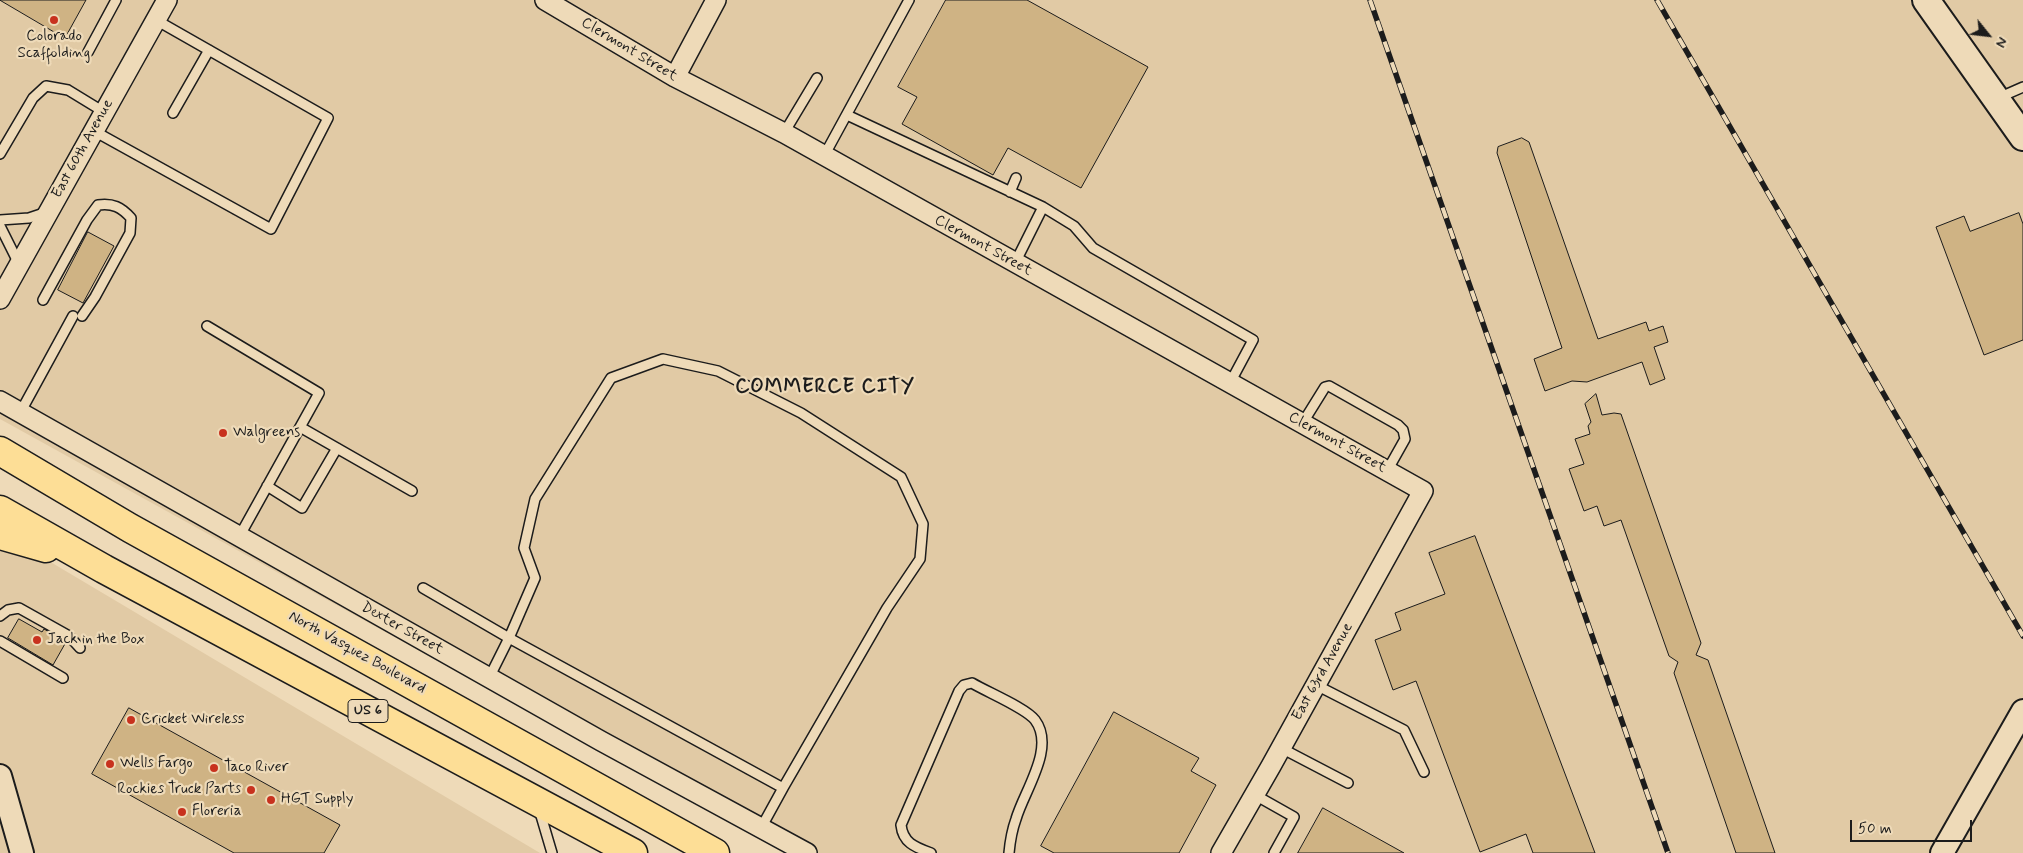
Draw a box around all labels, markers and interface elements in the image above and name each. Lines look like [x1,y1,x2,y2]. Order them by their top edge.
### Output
north arrow [1963,10,2013,60]
marker: Colorado Scaffolding [48,14,60,26]
street label: Clermont Street [578,14,680,86]
place label: Colorado Scaffolding [18,28,90,63]
text: N [1991,34,2011,51]
street label: East 60th Avenue [48,96,118,202]
street label: Clermont Street [931,212,1035,280]
district label: COMMERCE CITY [734,376,916,400]
street label: Clermont Street [1285,409,1389,477]
place label: Walgreens [233,424,300,442]
marker: Walgreens [217,427,229,439]
street label: Dexter Street [358,599,446,659]
street label: North Vasquez Boulevard [285,608,429,698]
street label: East 63rd Avenue [1289,620,1357,724]
place label: Jack in the Box [47,631,144,649]
marker: Jack in the Box [31,634,43,646]
road number: US 6 [348,699,388,722]
place label: Cricket Wireless [141,711,245,729]
marker: Cricket Wireless [125,714,137,726]
place label: Wells Fargo [120,755,193,773]
marker: Wells Fargo [104,758,116,770]
place label: Taco River [224,759,289,777]
marker: Taco River [208,762,220,774]
place label: Rockies Truck Parts [117,781,241,799]
marker: Rockies Truck Parts [245,784,257,796]
place label: HGT Supply [281,791,353,809]
marker: HGT Supply [265,794,277,806]
place label: Floreria [192,803,241,821]
marker: Floreria [176,806,188,818]
scale bar [1853,810,1976,842]
text: 50 m [1858,819,1892,839]

